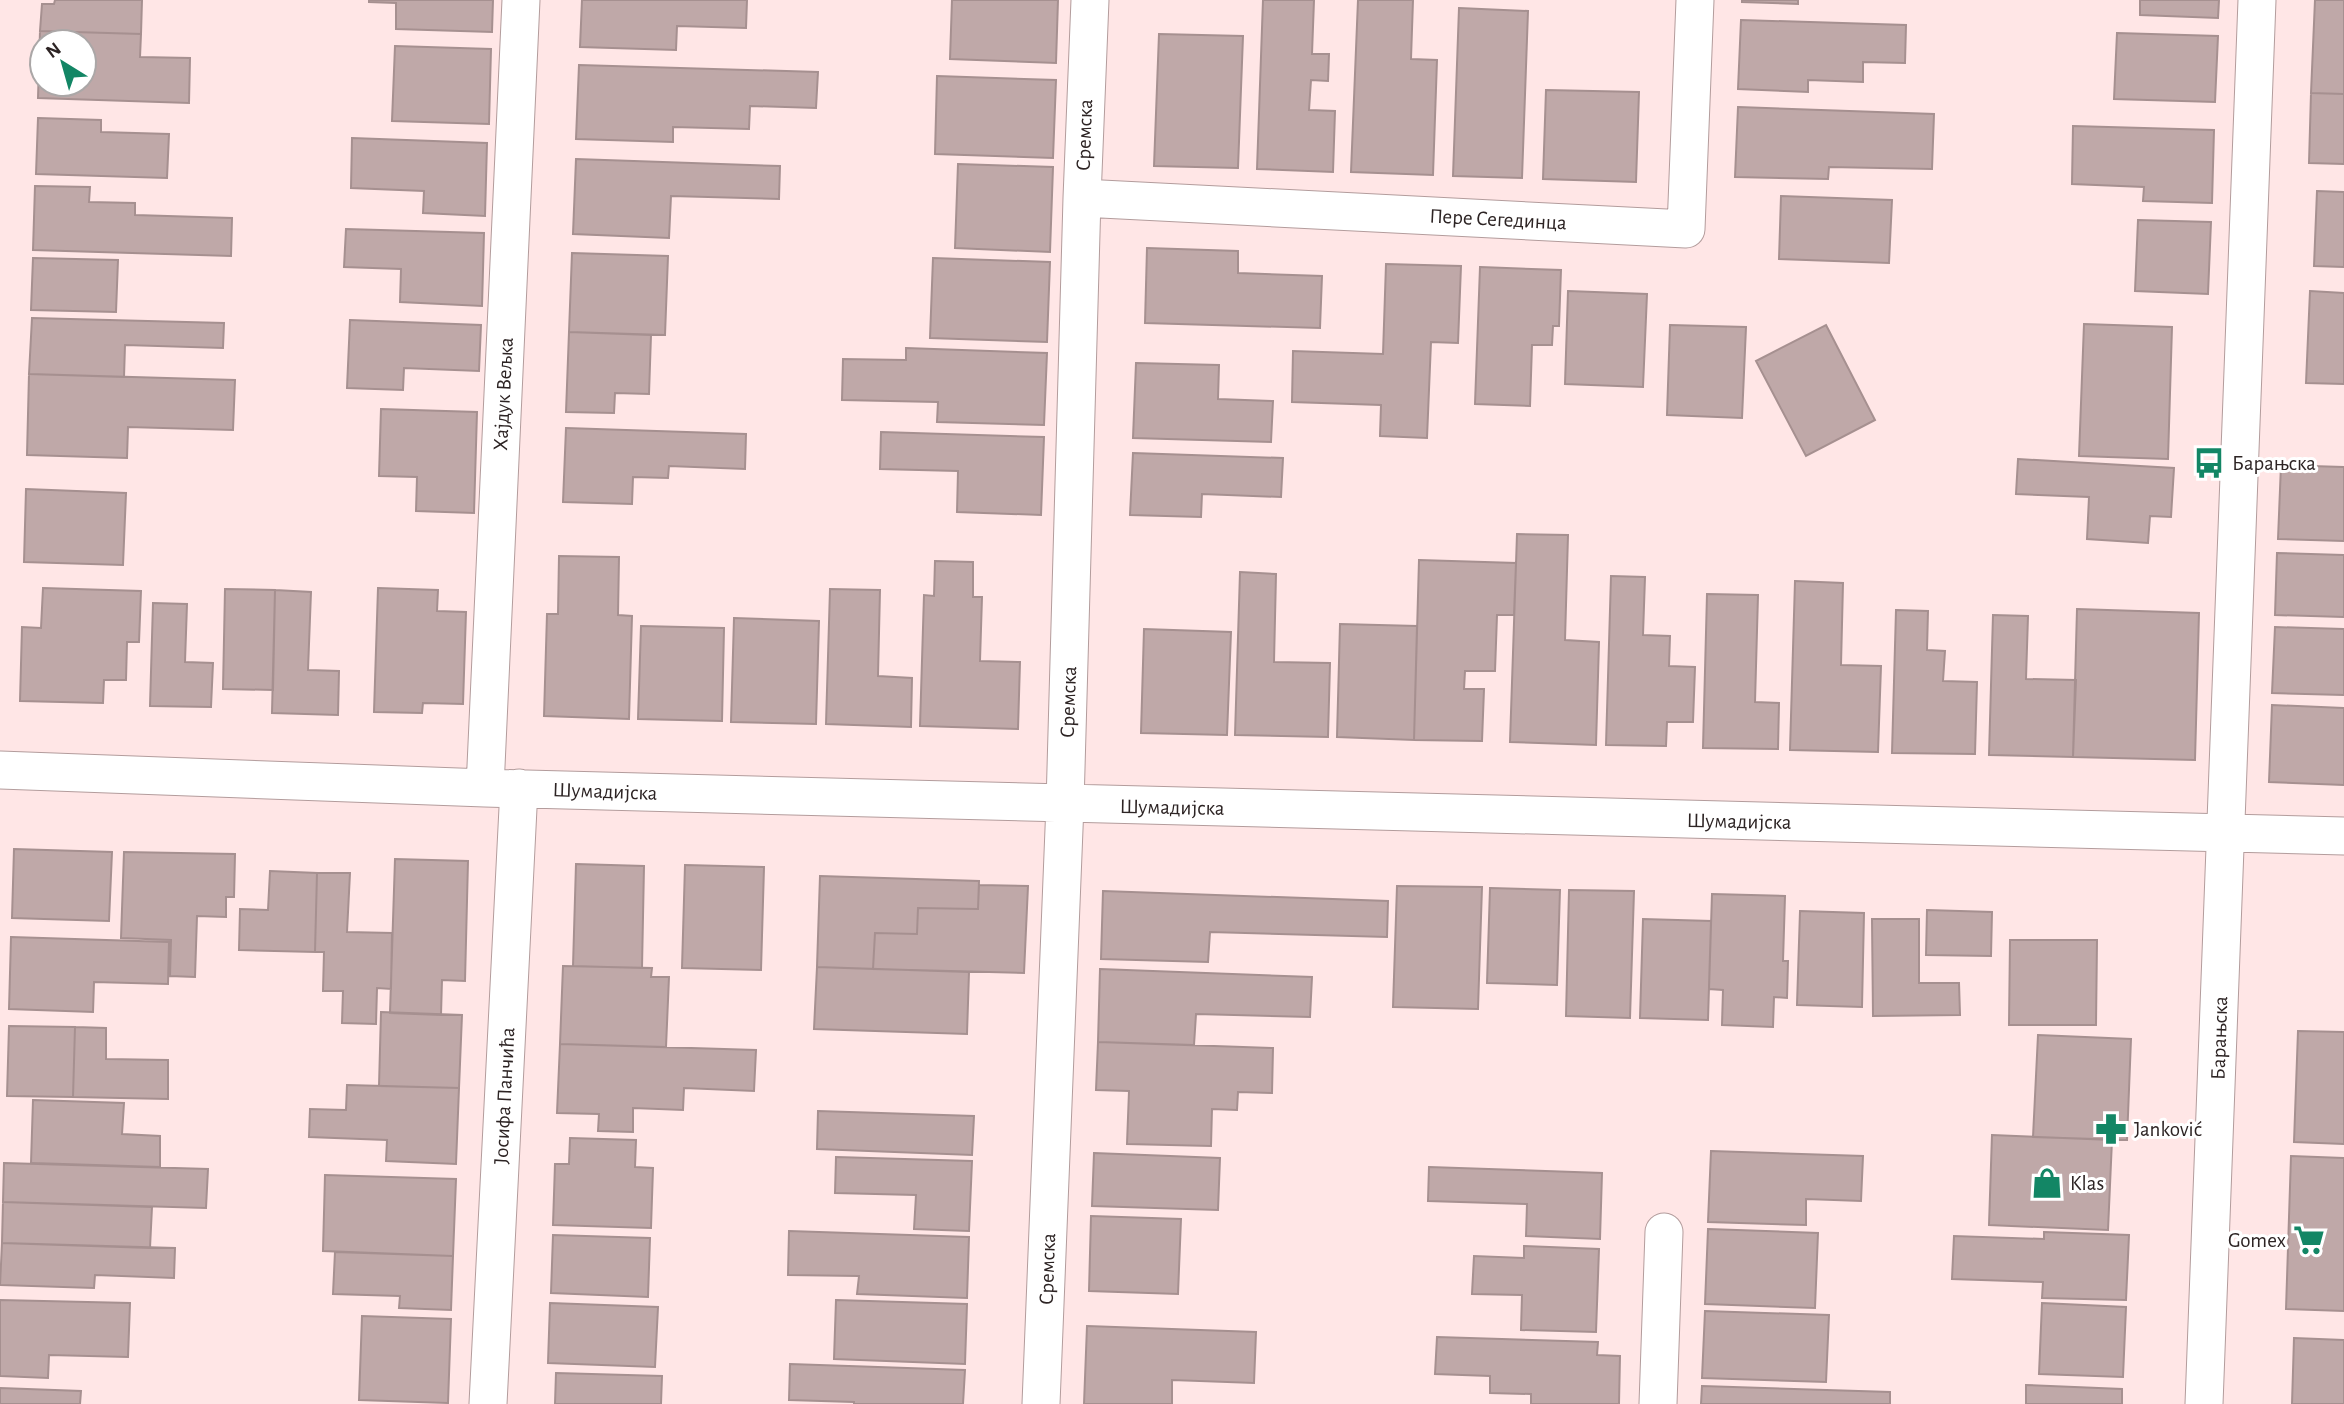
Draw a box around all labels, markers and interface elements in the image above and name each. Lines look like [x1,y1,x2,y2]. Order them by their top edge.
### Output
north arrow [28,28,98,98]
text: N [43,39,65,62]
street label: Сремска [1073,98,1096,171]
street label: Пере Сегединца [1429,205,1568,234]
street label: Хајдук Вељка [490,336,517,451]
bus stop icon: Барањска [2192,446,2226,480]
place label: Барањска [2232,453,2316,474]
street label: Сремска [1057,665,1080,738]
street label: Шумадијска [552,779,658,804]
street label: Шумадијска [1119,796,1225,819]
street label: Шумадијска [1686,810,1792,833]
street label: Барањска [2208,995,2231,1080]
street label: Јосифа Панчића [490,1026,519,1165]
pharmacy icon: Janković [2094,1112,2128,1146]
place label: Janković [2134,1119,2202,1140]
shop icon: Klas [2030,1166,2064,1200]
place label: Klas [2070,1173,2104,1194]
supermarket icon: Gomex [2292,1223,2326,1257]
place label: Gomex [2228,1230,2286,1251]
street label: Сремска [1036,1232,1059,1305]

